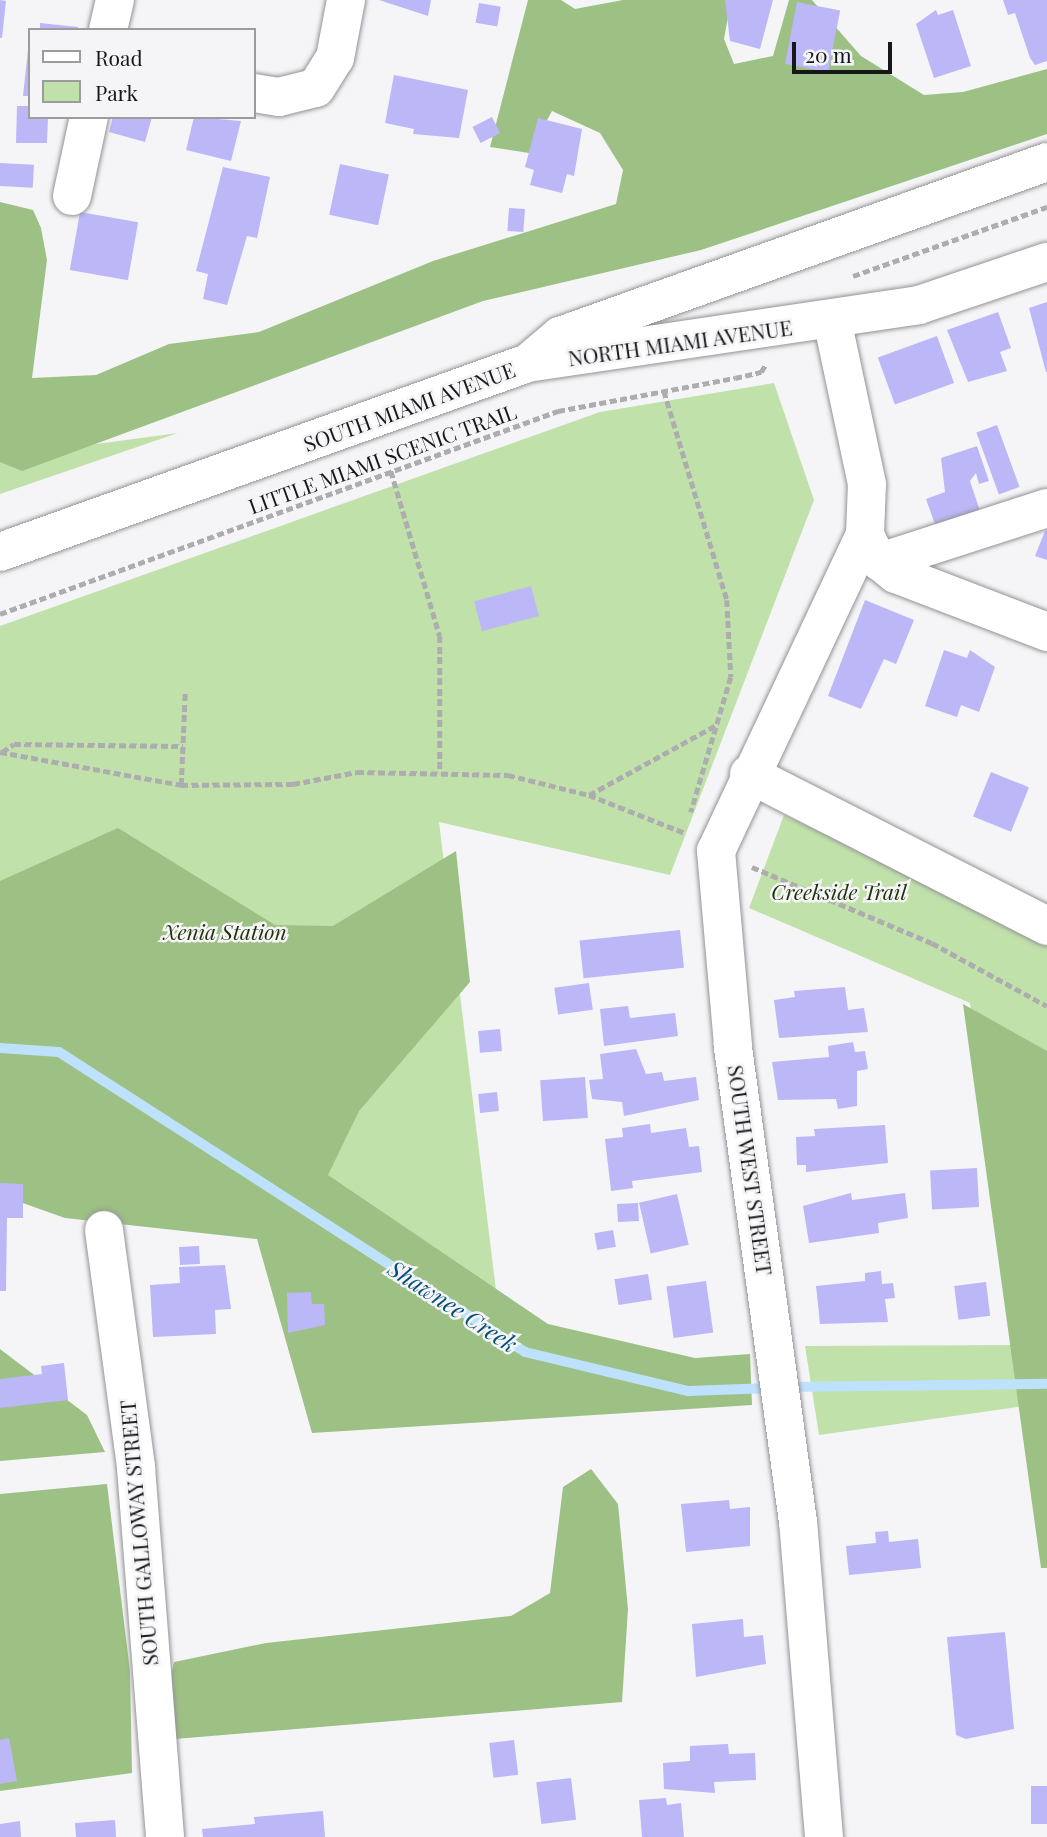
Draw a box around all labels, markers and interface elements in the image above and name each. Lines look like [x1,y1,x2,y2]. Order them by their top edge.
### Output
legend [28,28,256,119]
scale bar [795,28,895,72]
text: 20 m [805,40,852,68]
text: Road [95,43,143,71]
text: Park [95,78,138,106]
street label: NORTH MIAMI AVENUE [566,314,794,370]
street label: SOUTH MIAMI AVENUE [299,356,519,456]
street label: LITTLE MIAMI SCENIC TRAIL [244,398,520,518]
park label: Creekside Trail [771,878,907,904]
park label: Xenia Station [163,918,287,944]
street label: SOUTH WEST STREET [724,1063,778,1277]
water label: Shawnee Creek [383,1254,523,1358]
street label: SOUTH GALLOWAY STREET [114,1399,162,1667]

